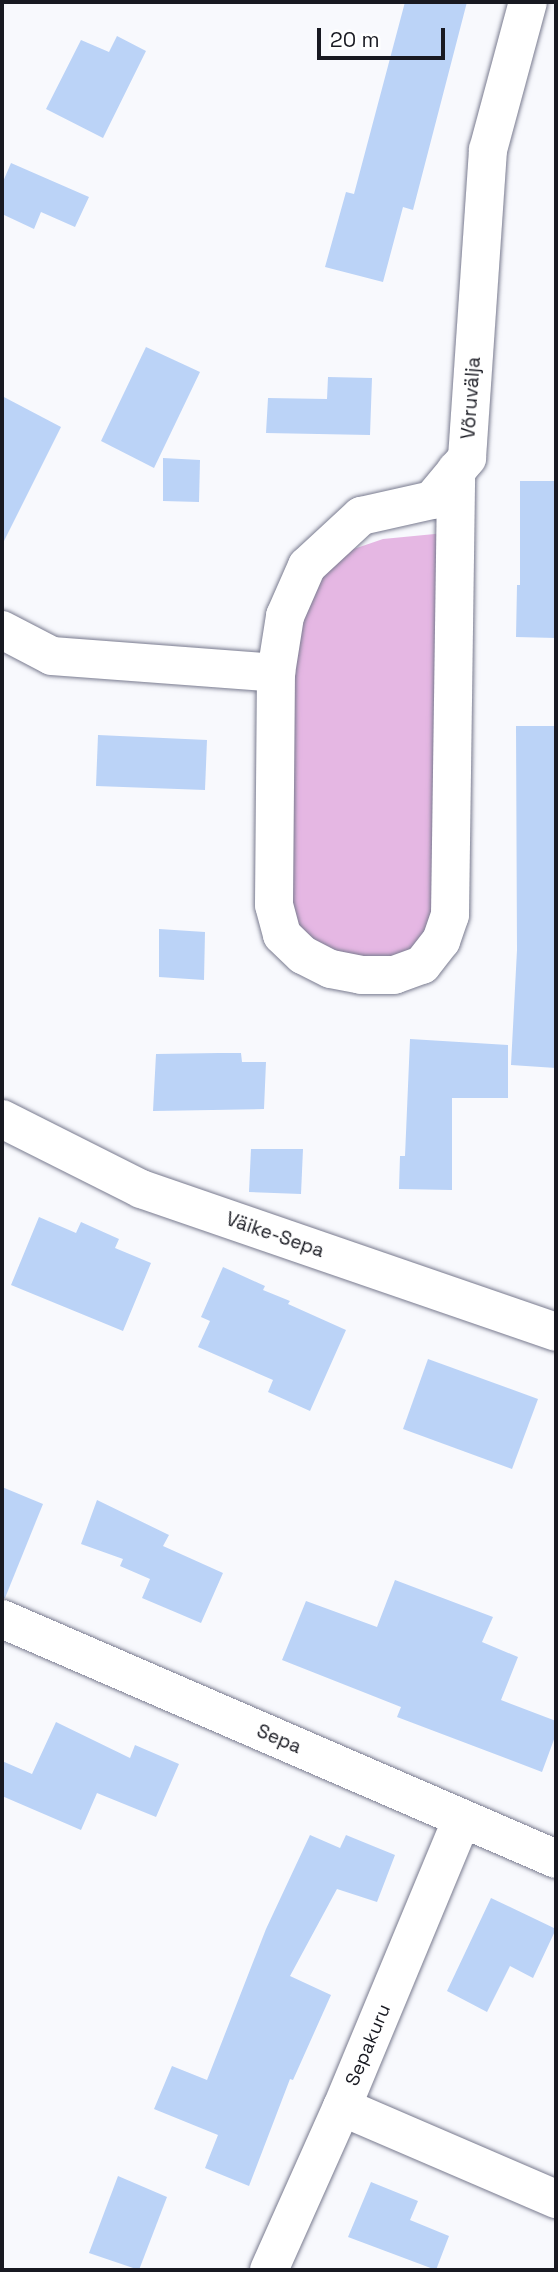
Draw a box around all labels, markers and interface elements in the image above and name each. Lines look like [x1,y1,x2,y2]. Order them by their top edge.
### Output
scale bar [320,14,448,58]
text: 20 m [330,26,380,53]
street label: Võruvälja [457,356,485,440]
street label: Väike-Sepa [223,1208,327,1262]
street label: Sepa [253,1720,305,1758]
street label: Sepakuru [341,2001,395,2089]

